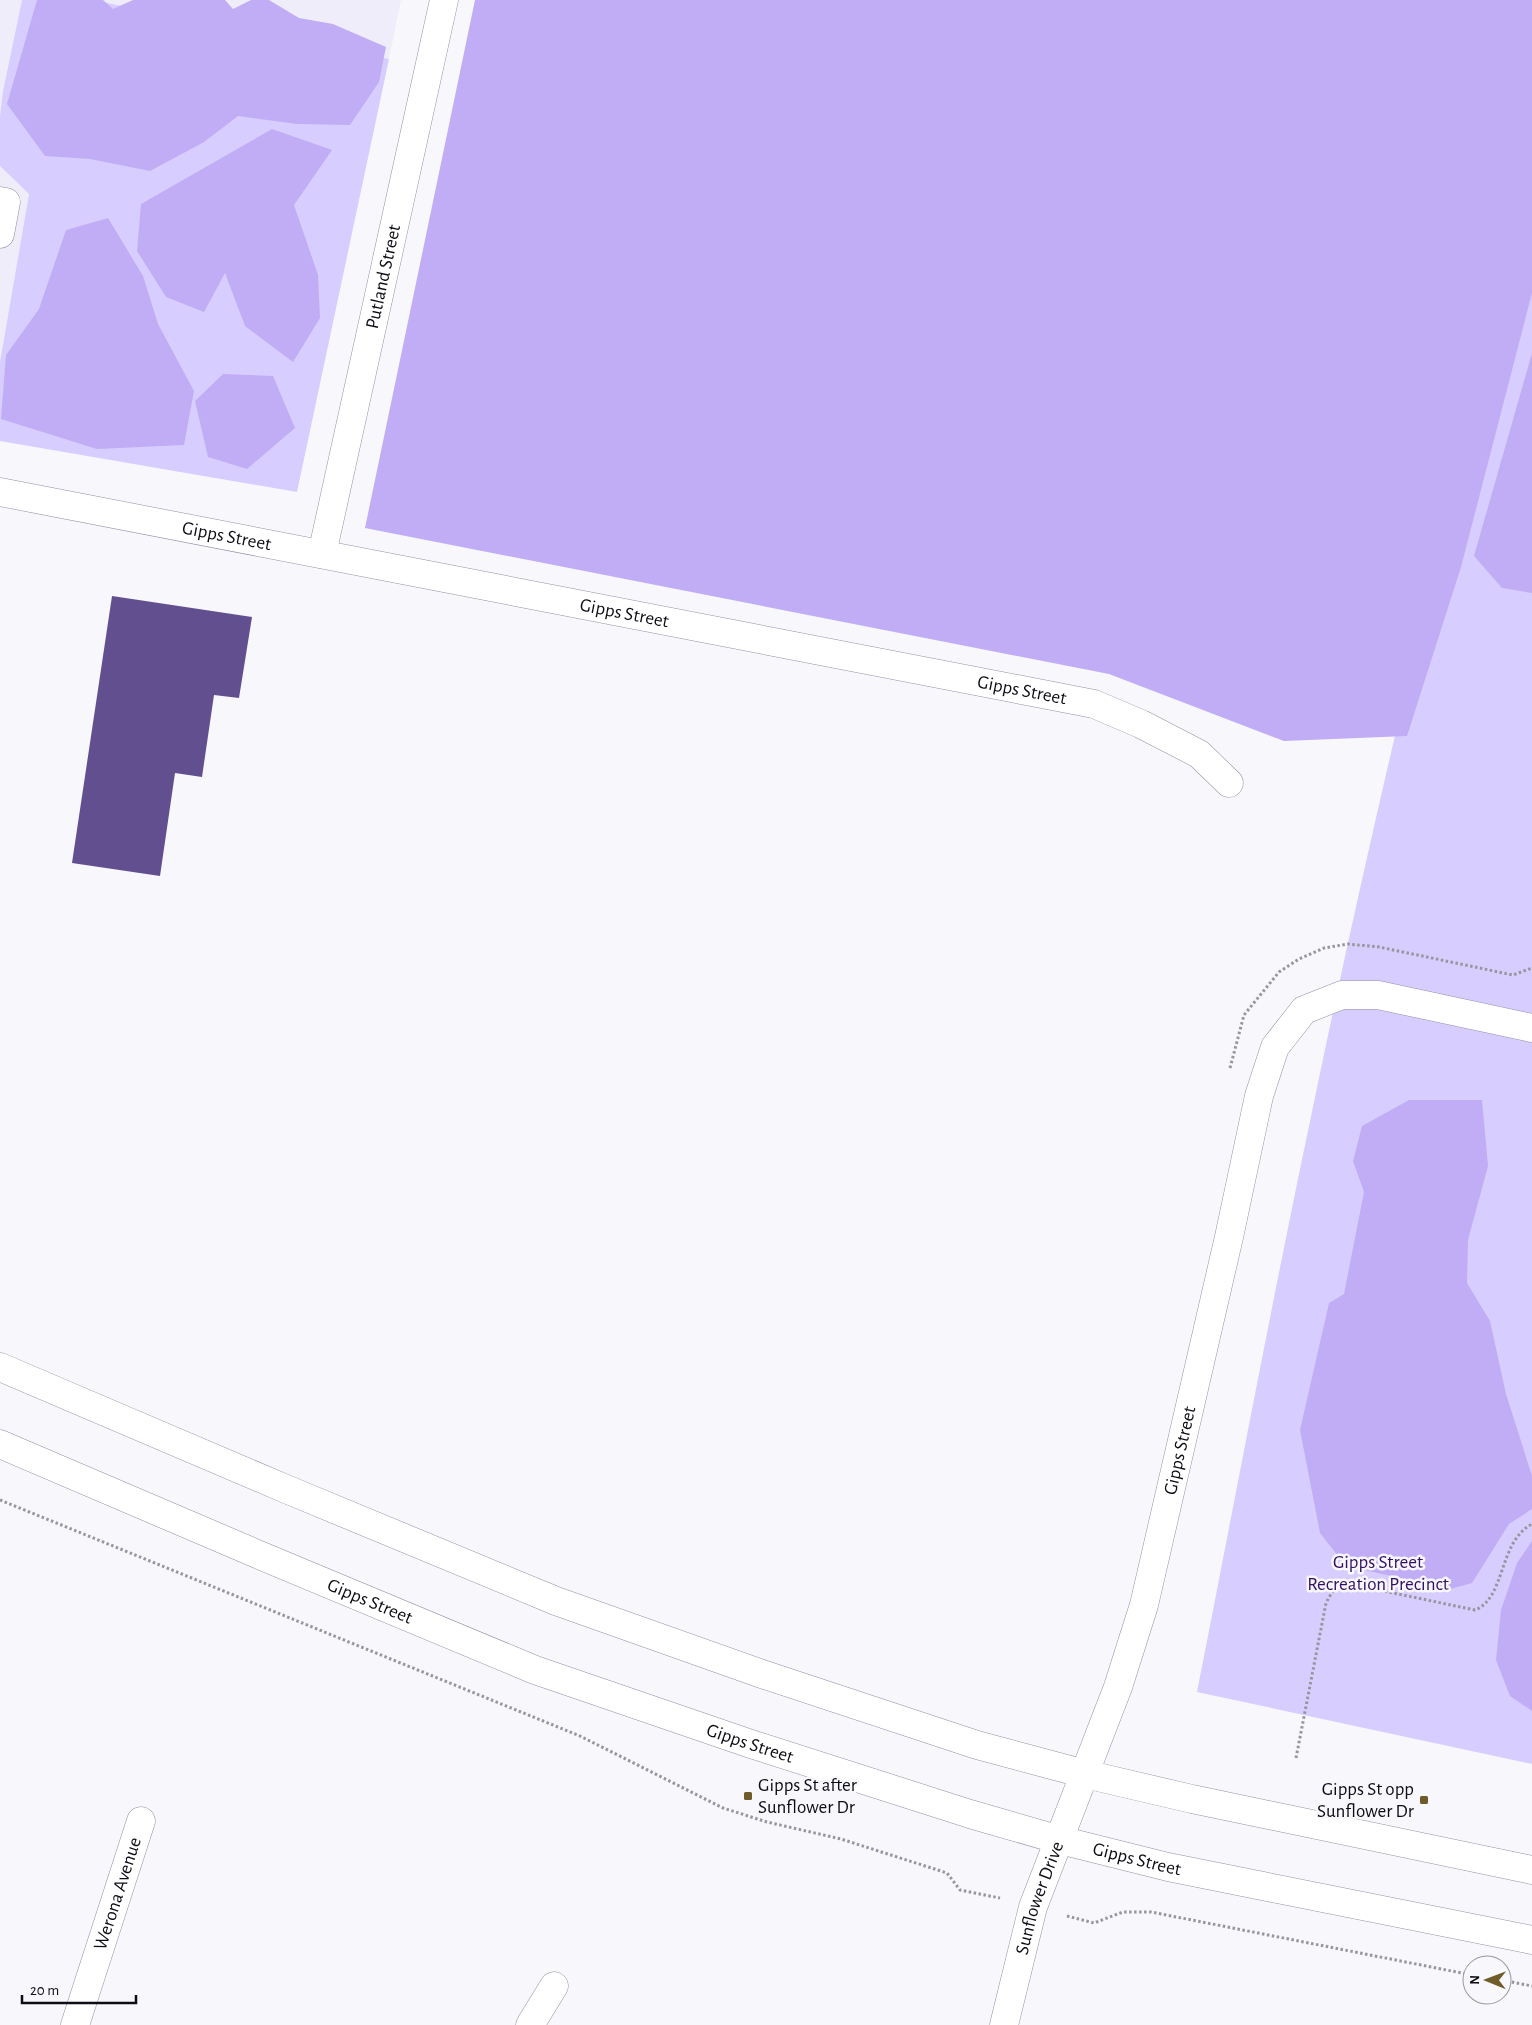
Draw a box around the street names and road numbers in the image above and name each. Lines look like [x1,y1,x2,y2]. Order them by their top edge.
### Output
street label: Putland Street [362,223,404,331]
street label: Gipps Street [181,518,273,554]
street label: Gipps Street [578,595,671,631]
street label: Gipps Street [976,672,1068,708]
street label: Gipps Street [1160,1404,1199,1497]
street label: Gipps Street [325,1575,415,1627]
street label: Gipps Street [704,1720,796,1766]
street label: Werona Avenue [90,1835,145,1952]
street label: Sunflower Drive [1012,1839,1067,1956]
street label: Gipps Street [1091,1839,1183,1879]

